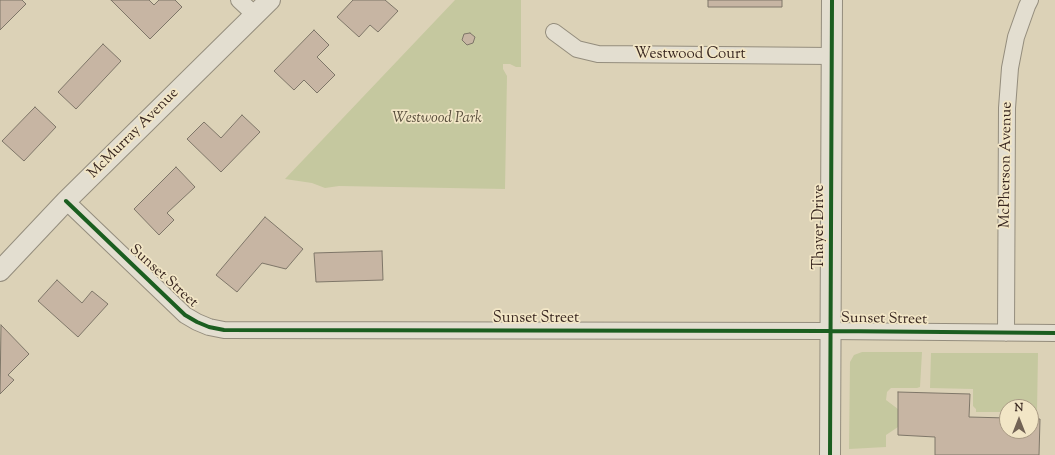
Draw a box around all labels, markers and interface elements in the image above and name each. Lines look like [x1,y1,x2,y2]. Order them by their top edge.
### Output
street label: Westwood Court [634,46,746,64]
street label: McMurray Avenue [85,85,183,183]
street label: McPherson Avenue [997,102,1017,228]
park label: Westwood Park [392,110,482,128]
street label: Thayer Drive [811,184,829,270]
street label: Sunset Street [125,241,201,313]
street label: Sunset Street [493,310,579,328]
street label: Sunset Street [841,310,927,330]
north arrow [999,399,1039,439]
text: N [1015,400,1023,416]

